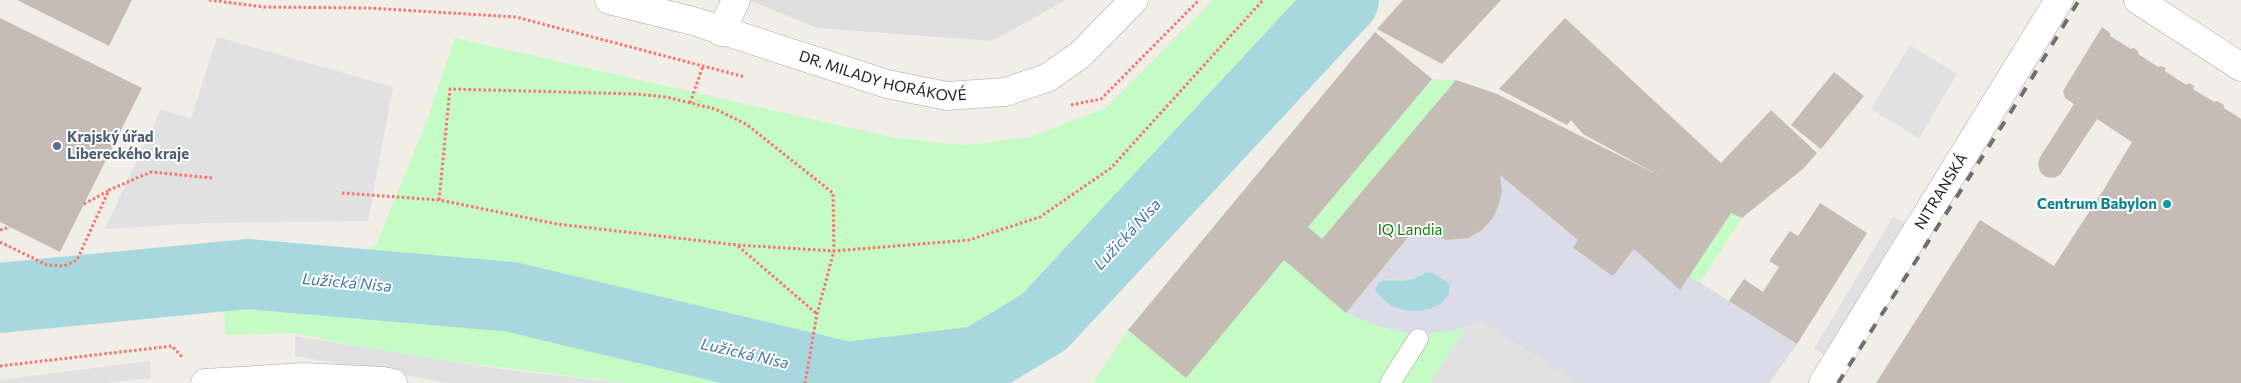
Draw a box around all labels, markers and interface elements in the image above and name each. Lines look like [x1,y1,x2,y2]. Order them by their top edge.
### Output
street label: DR. MILADY HORÁKOVÉ [797,46,967,104]
place label: Krajský úřad Libereckého kraje [67,127,189,162]
marker: Krajský úřad Libereckého kraje [51,140,63,152]
street label: NITRANSKÁ [1910,149,1970,232]
water label: Lužická Nisa [1089,194,1164,273]
place label: Centrum Babylon [2037,194,2157,212]
marker: Centrum Babylon [2161,198,2173,210]
park label: IQ Landia [1378,220,1442,238]
water label: Lužická Nisa [301,268,393,295]
water label: Lužická Nisa [699,333,791,372]

